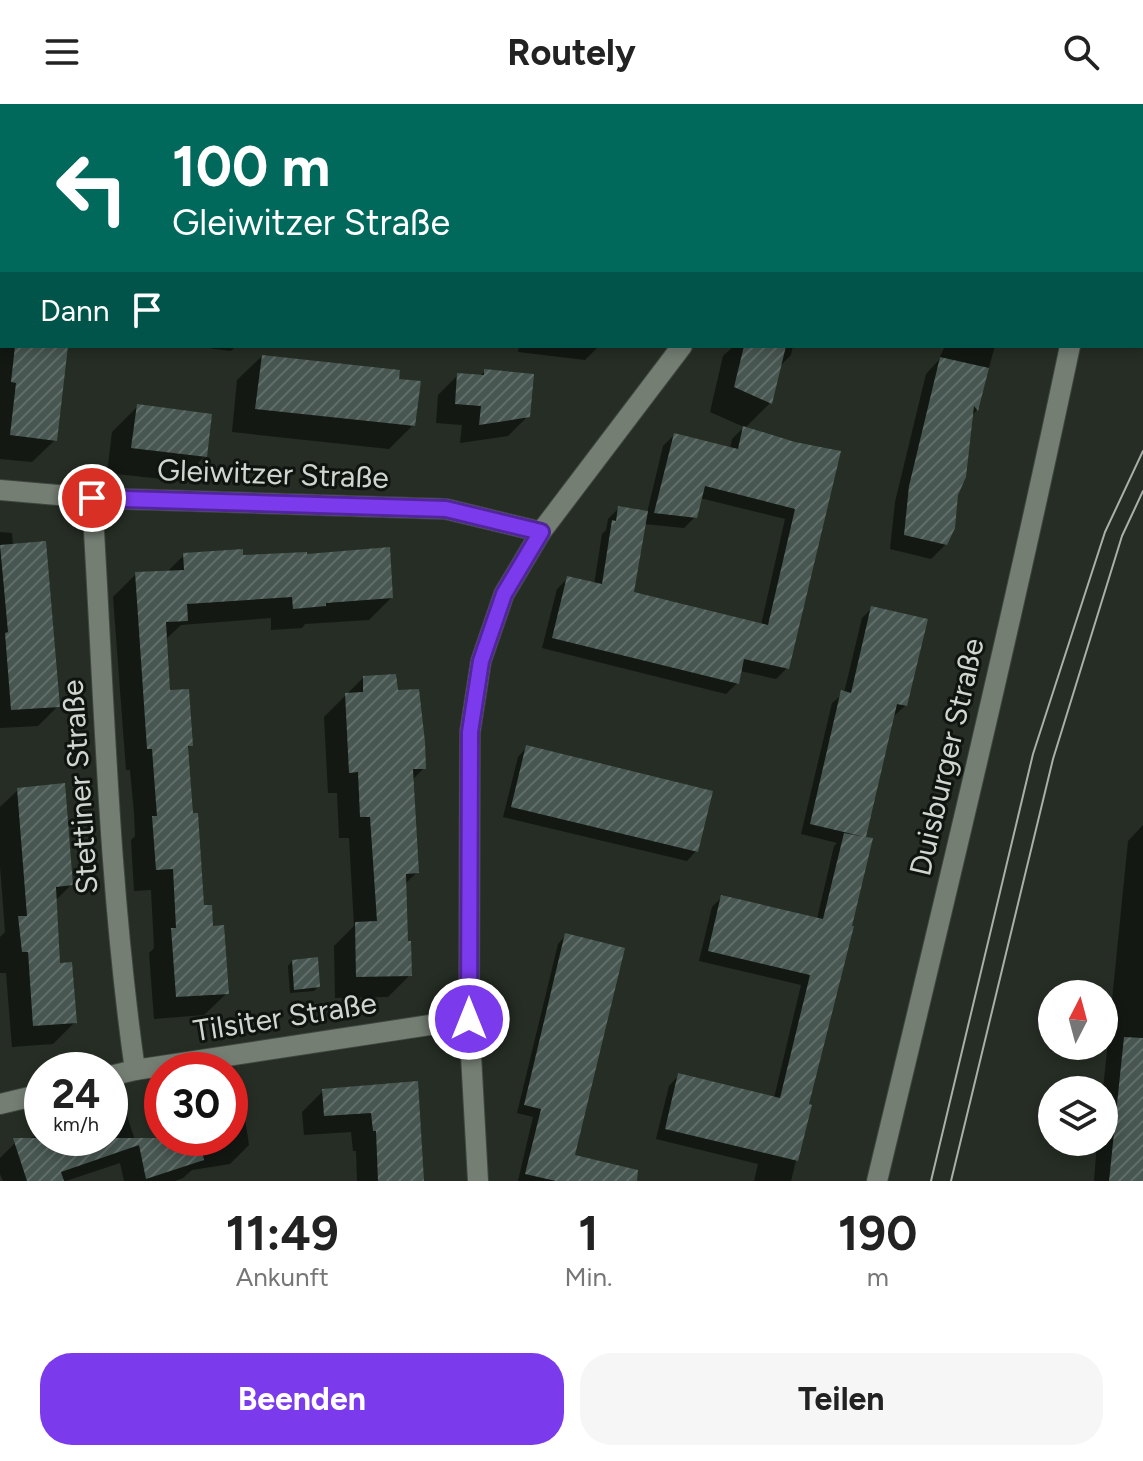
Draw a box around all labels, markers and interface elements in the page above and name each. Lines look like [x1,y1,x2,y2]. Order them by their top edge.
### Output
icon: menu [40,30,84,74]
icon: search [1059,30,1103,74]
text: Routely [507,31,636,74]
text: 100 m [172,133,330,200]
icon: left [40,136,144,240]
text: Gleiwitzer Straße [172,201,450,244]
icon: arrive [125,288,169,332]
text: Dann [40,292,109,329]
street label: Gleiwitzer Straße [157,451,389,496]
pin [58,464,126,532]
icon: arrive [70,476,114,520]
street label: Duisburger Straße [901,634,992,879]
street label: Stettiner Straße [54,679,105,896]
position arrow [427,977,511,1061]
north arrow [1038,980,1118,1060]
map controls [1038,980,1118,1156]
street label: Tilsiter Straße [191,984,379,1049]
speed limit sign: 30 [144,1052,248,1156]
text: 24 [52,1070,100,1118]
button: layers [1038,1076,1118,1156]
text: km/h [53,1112,99,1136]
text: 11:49 [226,1204,339,1262]
text: 1 [578,1204,599,1262]
text: 190 [838,1204,917,1262]
text: Ankunft [236,1261,329,1293]
text: Min. [565,1261,612,1293]
text: m [867,1261,889,1293]
button: Beenden [40,1353,564,1445]
button: Teilen [580,1353,1103,1445]

